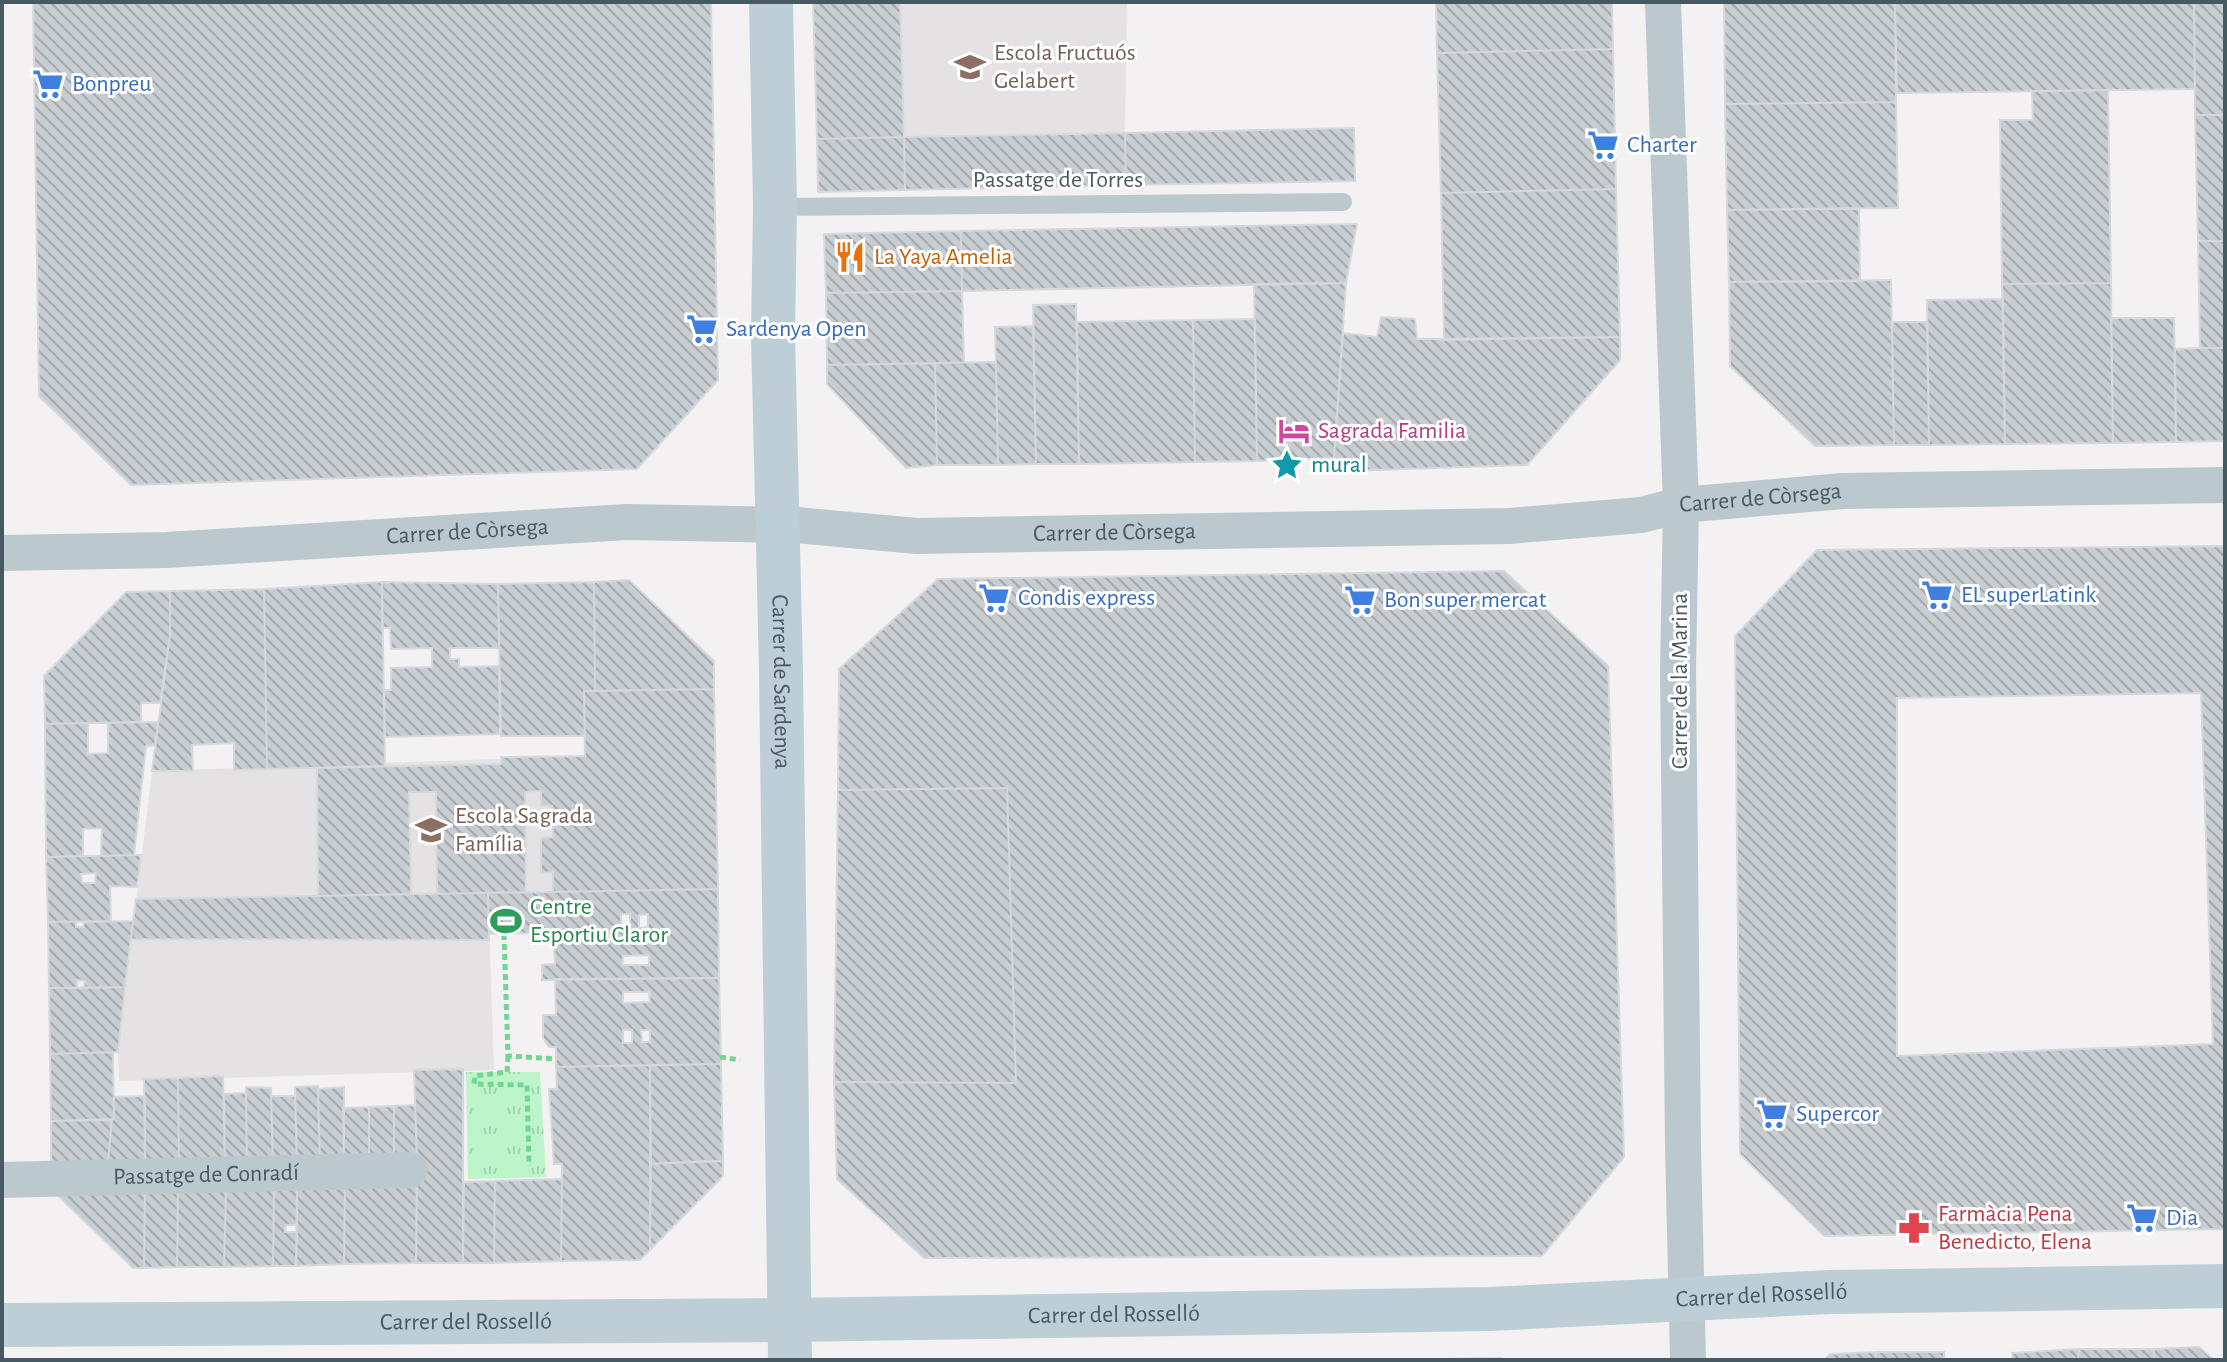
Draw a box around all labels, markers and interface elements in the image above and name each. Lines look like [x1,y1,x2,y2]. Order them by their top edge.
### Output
place label: Escola Fructuós Gelabert [994,41,1136,93]
school or university icon: Escola Fructuós Gelabert [953,50,987,84]
supermarket icon: Bonpreu [31,67,65,101]
place label: Bonpreu [72,72,152,96]
supermarket icon: Charter [1586,128,1620,162]
place label: Charter [1627,133,1697,157]
street label: Passatge de Torres [973,168,1143,192]
restaurant icon: La Yaya Amelia [833,240,867,274]
place label: La Yaya Amelia [874,245,1013,269]
supermarket icon: Sardenya Open [685,312,719,346]
place label: Sardenya Open [726,317,867,341]
hotel icon: Sagrada Familia [1277,414,1311,448]
place label: Sagrada Familia [1318,419,1466,443]
place icon: mural [1270,448,1304,482]
place label: mural [1311,453,1367,477]
street label: Carrer de Còrsega [1678,479,1843,517]
street label: Carrer de Còrsega [386,515,549,549]
street label: Carrer de Còrsega [1033,519,1196,546]
supermarket icon: EL superLatink [1920,578,1954,612]
supermarket icon: Condis express [977,581,1011,615]
supermarket icon: Bon super mercat [1343,583,1377,617]
place label: EL superLatink [1961,583,2096,607]
place label: Condis express [1018,586,1155,610]
place label: Bon super mercat [1384,588,1547,612]
street label: Carrer de la Marina [1668,593,1692,769]
street label: Carrer de Sardenya [767,594,794,770]
place label: Escola Sagrada Família [455,804,593,856]
school or university icon: Escola Sagrada Família [414,813,448,847]
place label: Centre Esportiu Claror [530,895,668,947]
sports icon: Centre Esportiu Claror [489,904,523,938]
supermarket icon: Supercor [1755,1097,1789,1131]
place label: Supercor [1796,1102,1879,1126]
street label: Passatge de Conradí [113,1161,299,1189]
supermarket icon: Dia [2125,1201,2159,1235]
place label: Farmàcia Pena Benedicto, Elena [1938,1202,2092,1254]
place label: Dia [2166,1206,2198,1230]
pharmacy icon: Farmàcia Pena Benedicto, Elena [1897,1211,1931,1245]
street label: Carrer del Rosselló [1675,1280,1848,1312]
street label: Carrer del Rosselló [1028,1302,1200,1328]
street label: Carrer del Rosselló [380,1310,552,1335]

